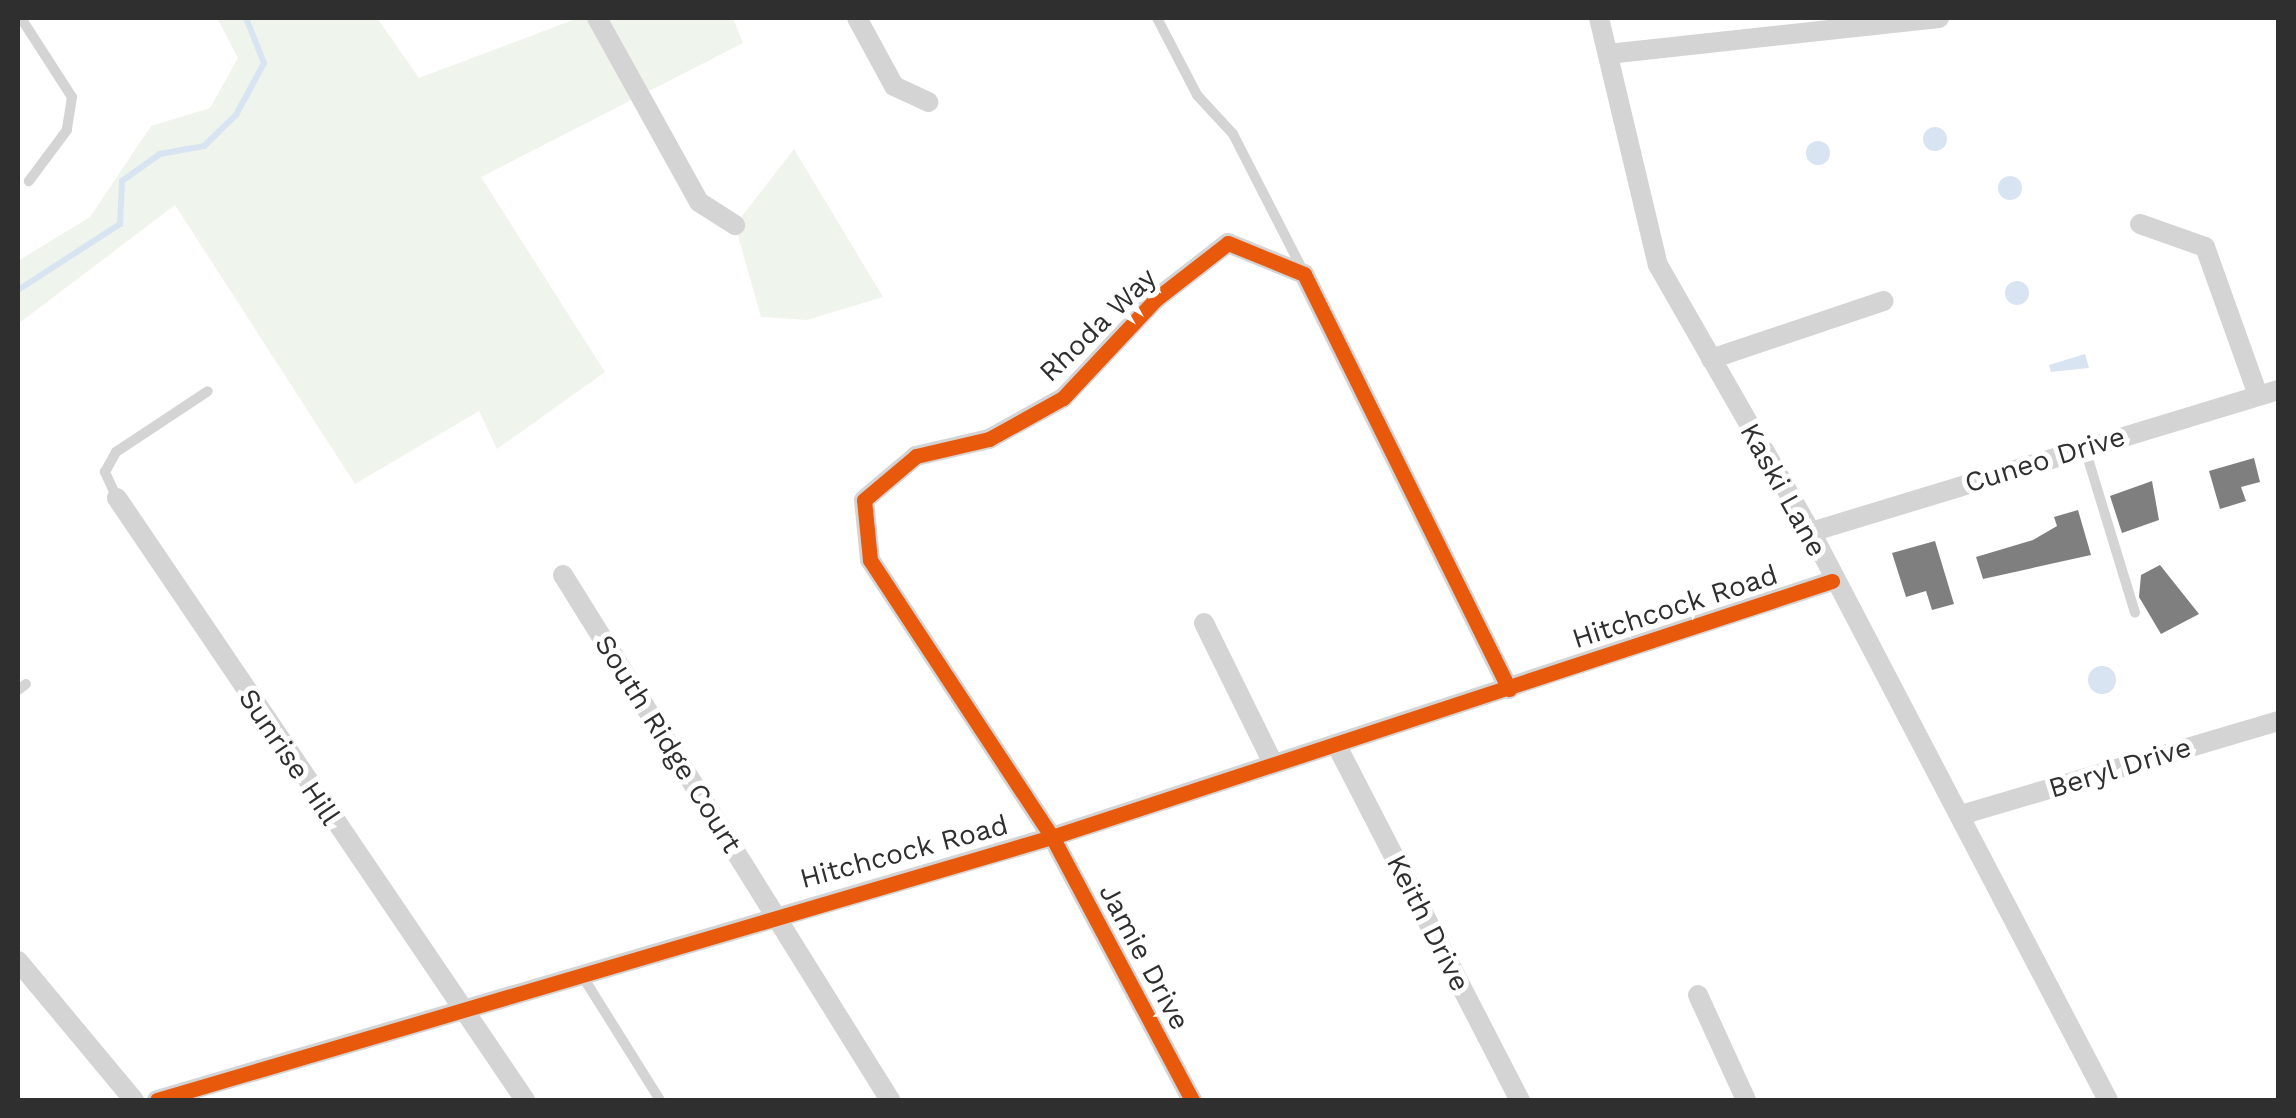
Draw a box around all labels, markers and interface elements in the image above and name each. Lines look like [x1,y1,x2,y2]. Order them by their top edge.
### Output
street label: Rhoda Way [1032,261,1164,389]
street label: Kaski Lane [1733,417,1833,563]
street label: Cuneo Drive [1961,420,2129,500]
street label: Hitchcock Road [1568,558,1782,656]
street label: South Ridge Court [587,629,749,859]
street label: Sunrise Hill [231,683,347,831]
street label: Beryl Drive [2044,730,2196,806]
street label: Hitchcock Road [796,808,1012,896]
street label: Keith Drive [1379,849,1477,997]
street label: Jamie Drive [1091,878,1197,1036]

